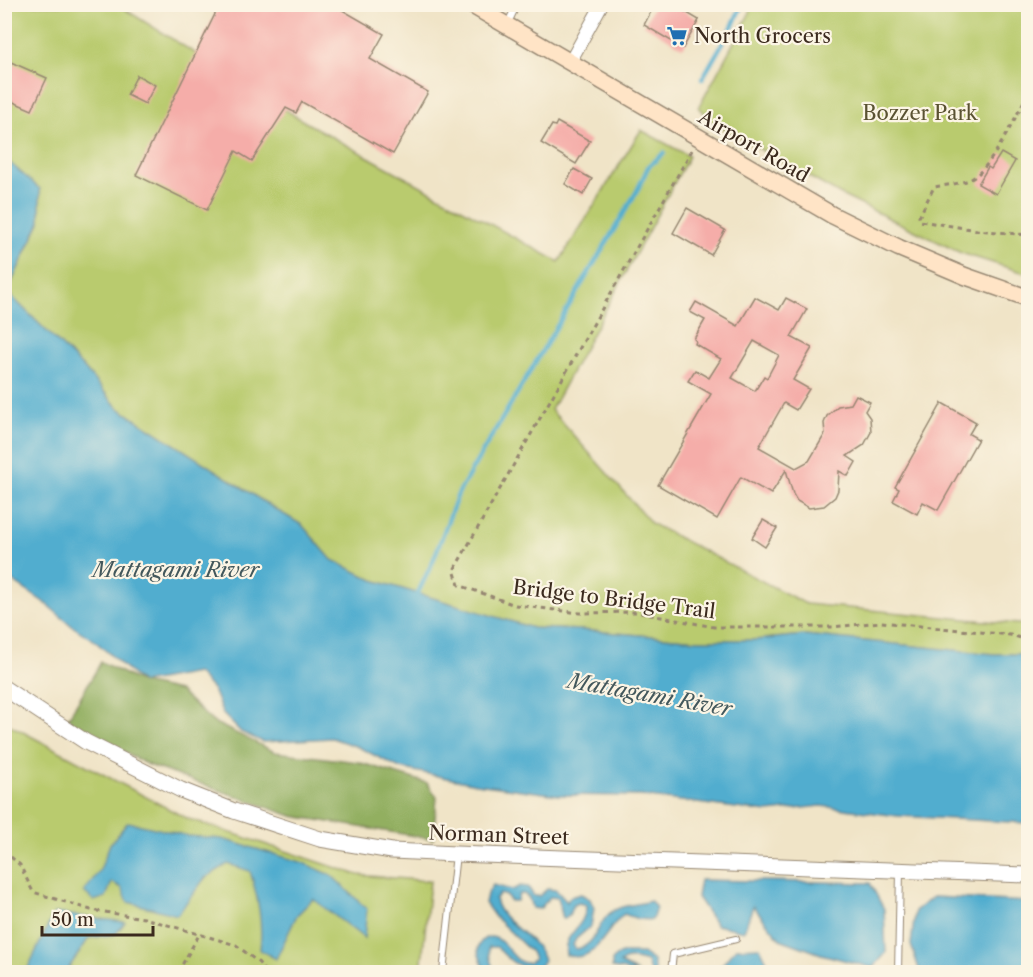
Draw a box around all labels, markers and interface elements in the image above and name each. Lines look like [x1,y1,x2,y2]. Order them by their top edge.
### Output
supermarket icon: North Grocers [665,24,689,48]
place label: North Grocers [694,24,831,48]
park label: Bozzer Park [863,101,979,125]
street label: Airport Road [693,104,814,187]
water label: Mattagami River [90,557,260,582]
street label: Bridge to Bridge Trail [511,575,717,623]
water label: Mattagami River [563,667,735,721]
street label: Norman Street [428,821,570,849]
scale bar [42,899,153,937]
text: 50 m [51,909,94,931]

